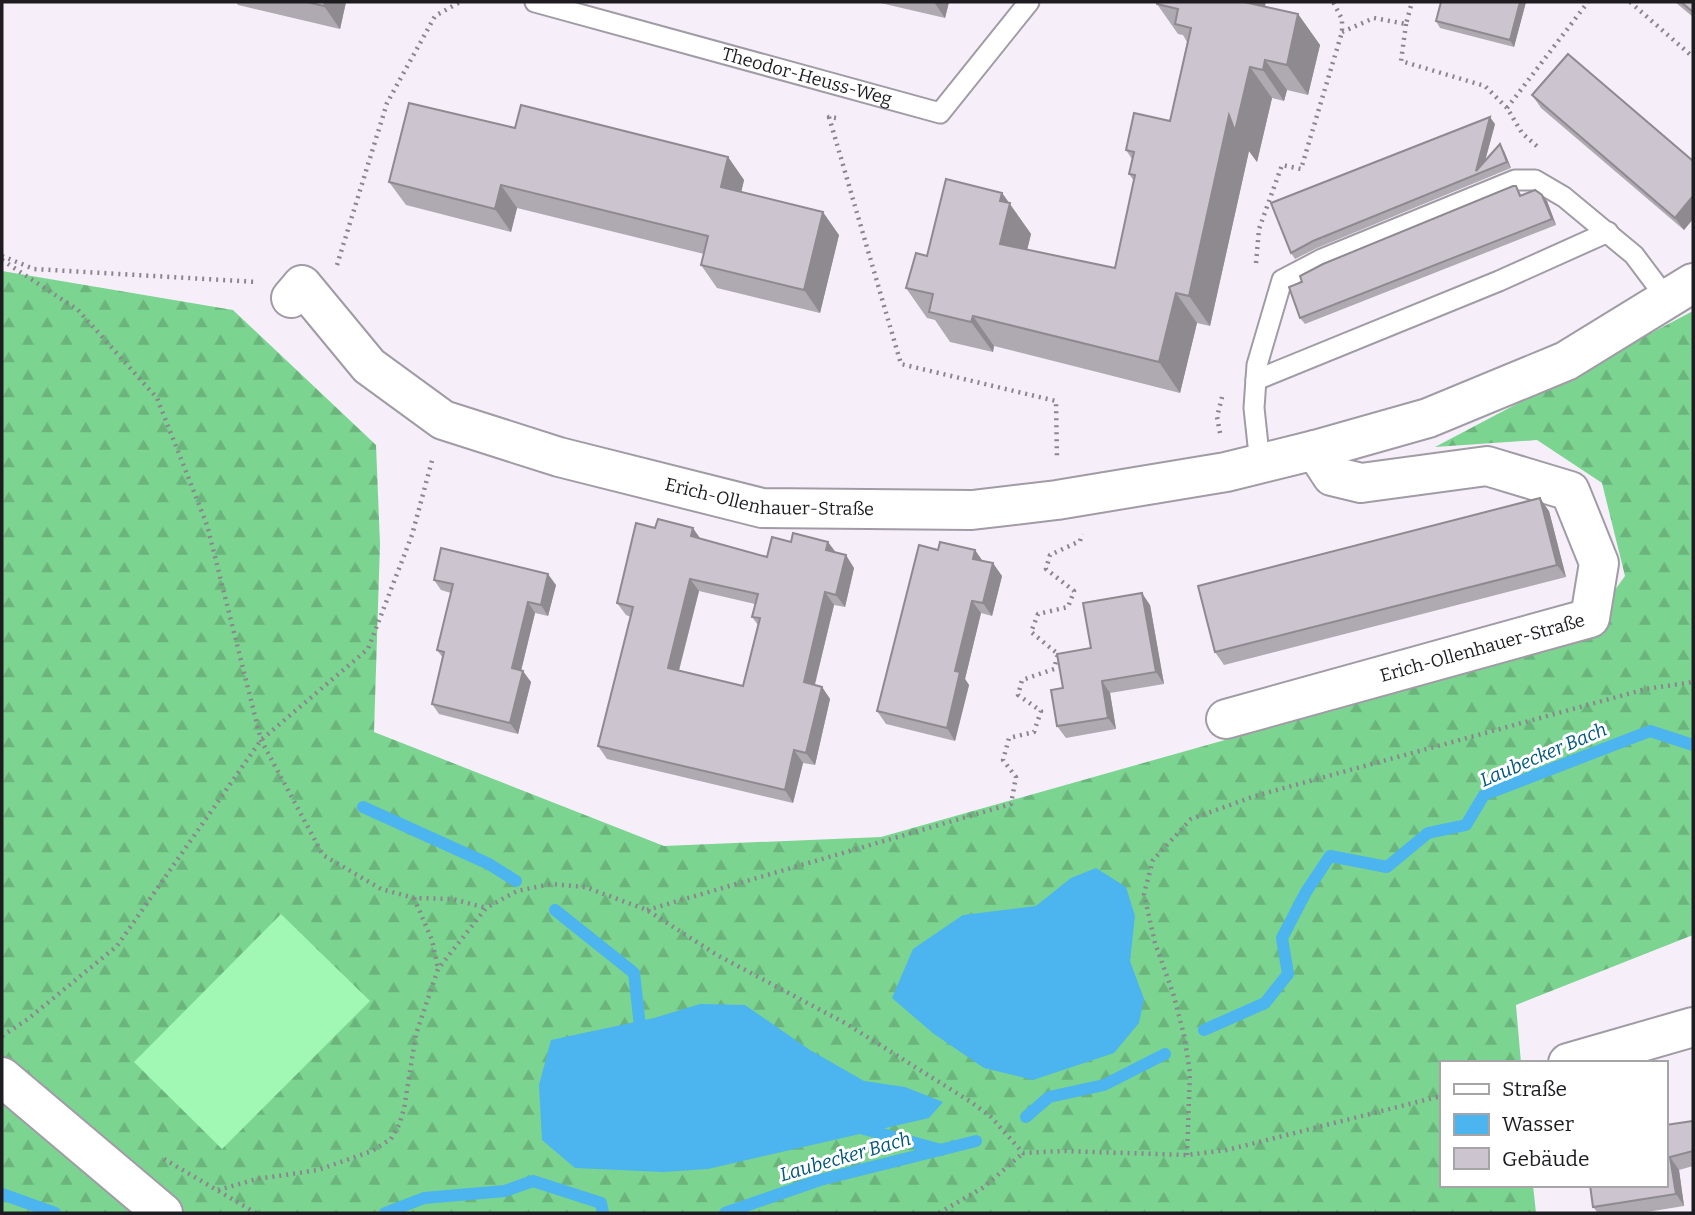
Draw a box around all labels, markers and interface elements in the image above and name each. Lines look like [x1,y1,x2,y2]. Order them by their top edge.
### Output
street label: Theodor-Heuss-Weg [719,43,895,110]
street label: Erich-Ollenhauer-Straße [663,473,874,520]
street label: Erich-Ollenhauer-Straße [1377,609,1587,687]
water label: Laubecker Bach [1476,717,1610,791]
legend [1440,1061,1667,1187]
text: Straße [1502,1076,1567,1102]
text: Wasser [1502,1111,1574,1137]
water label: Laubecker Bach [777,1127,913,1186]
text: Gebäude [1502,1146,1590,1172]

